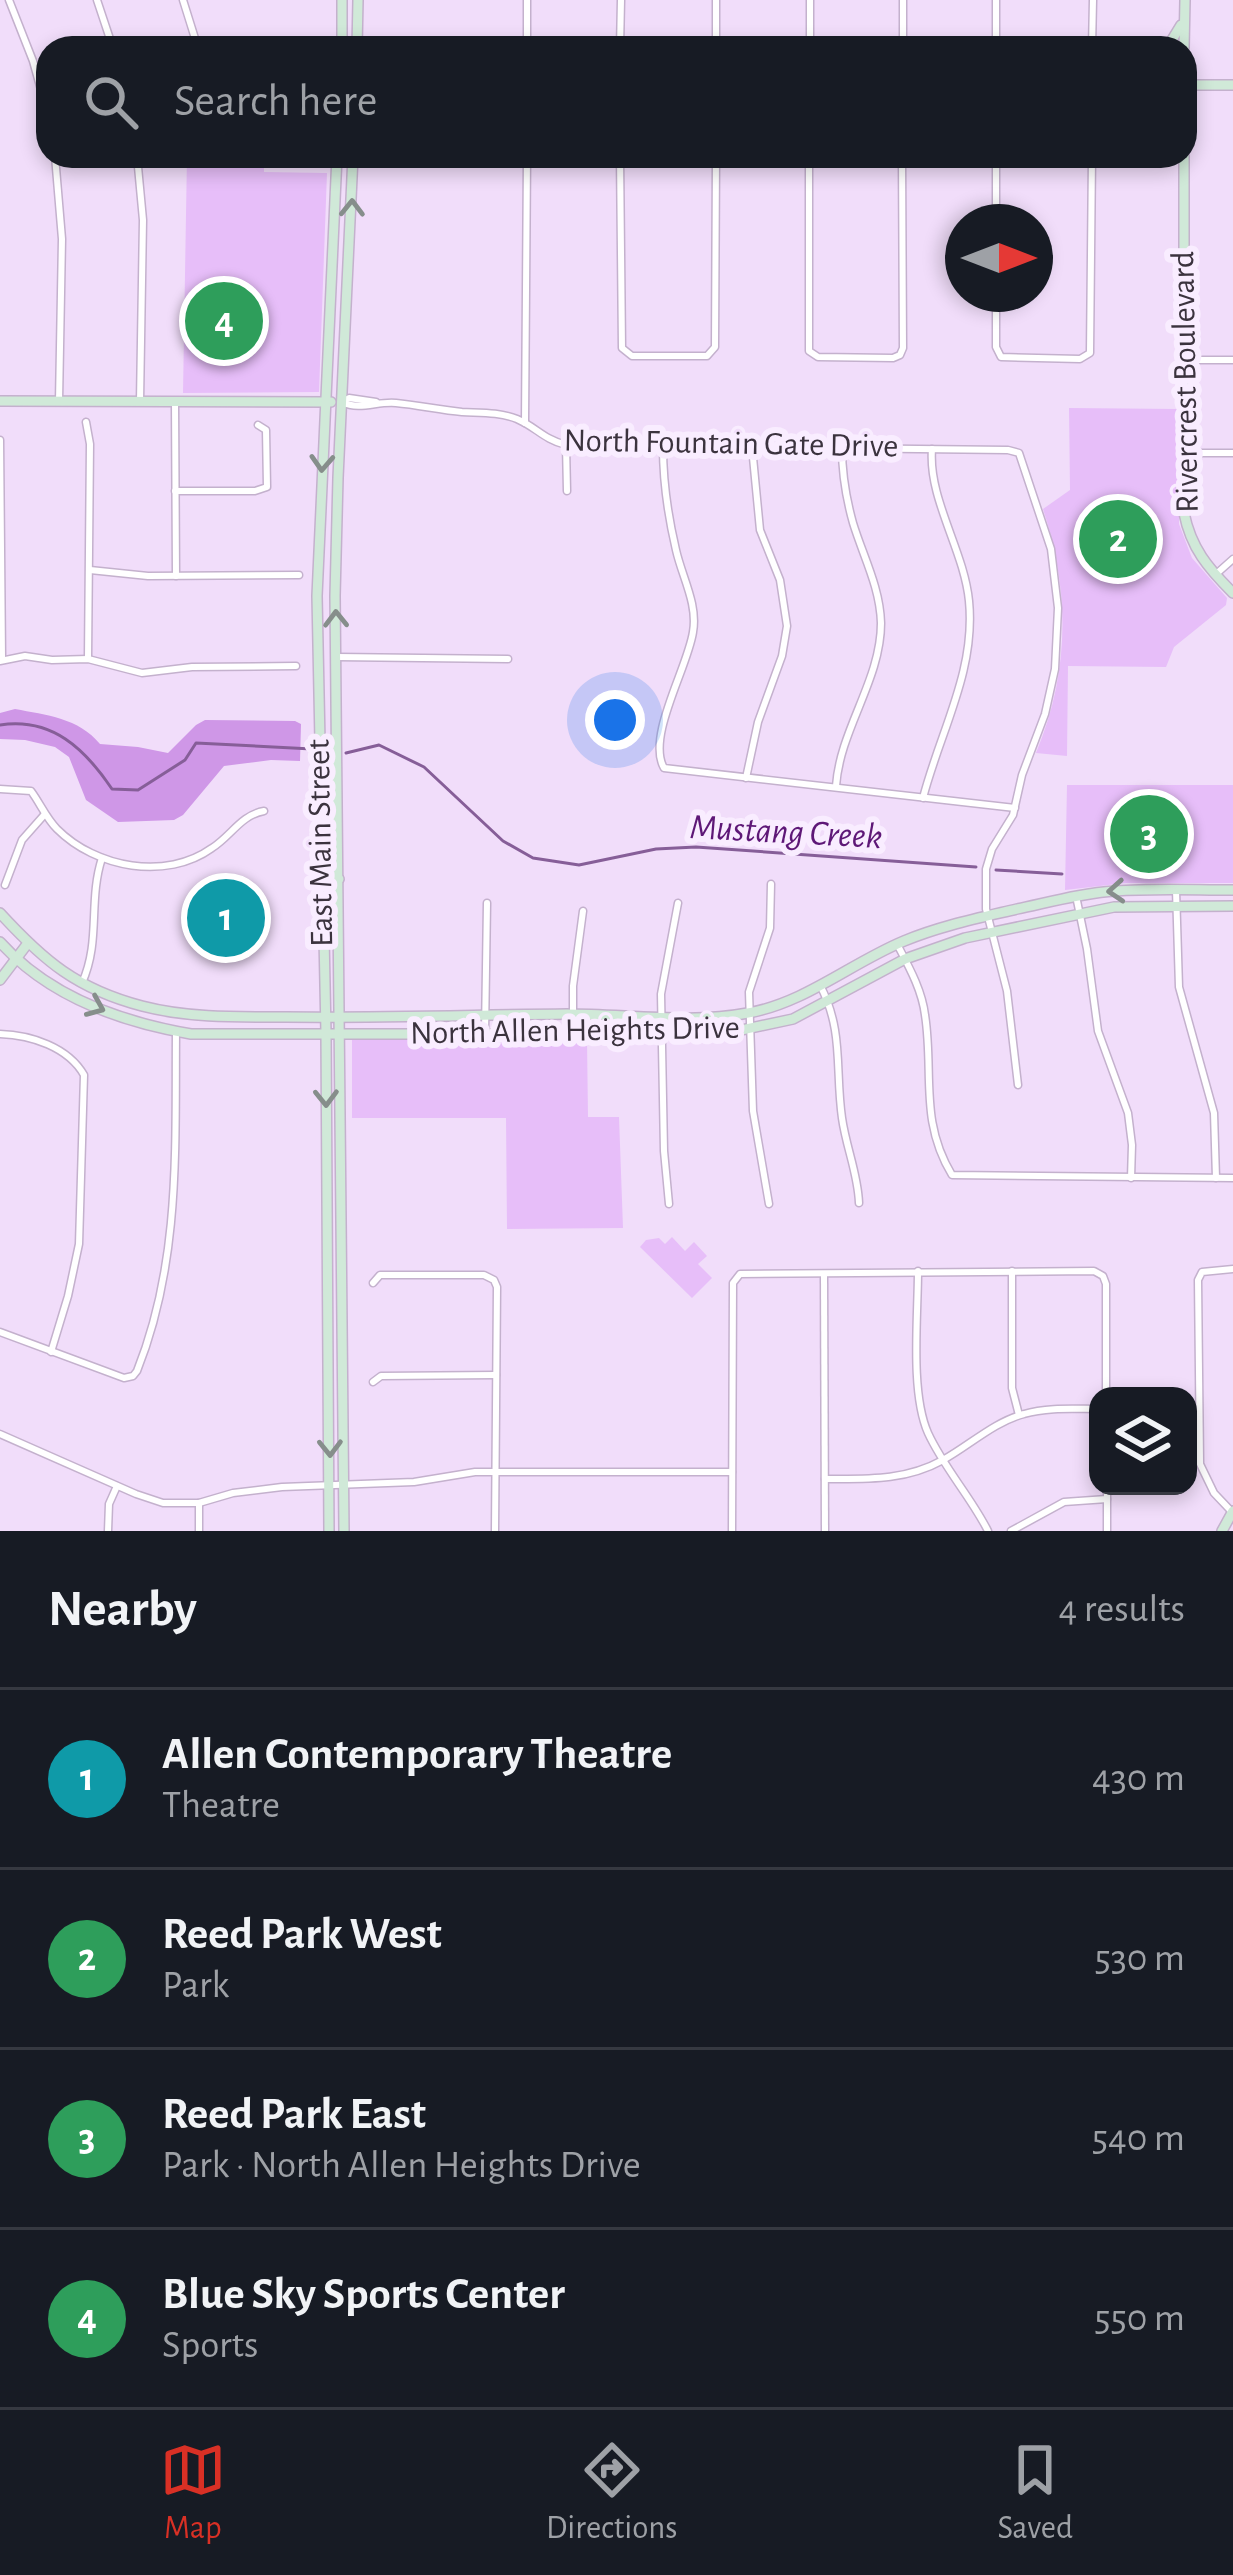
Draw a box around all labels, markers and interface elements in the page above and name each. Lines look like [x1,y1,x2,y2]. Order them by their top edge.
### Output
search box [36,36,1197,168]
icon: search [78,69,144,135]
text: Search here [174,79,377,124]
one-way arrow [339,198,365,217]
north arrow [945,204,1053,312]
street label: Rivercrest Boulevard [1167,251,1205,513]
pin: 4 [185,276,263,366]
street label: North Fountain Gate Drive [563,425,899,463]
one-way arrow [309,454,335,473]
pin: 2 [1079,494,1157,584]
one-way arrow [323,609,349,627]
your location [585,690,645,750]
street label: East Main Street [303,738,339,947]
pin: 3 [1110,789,1188,879]
water label: Mustang Creek [689,809,883,855]
pin: 1 [187,873,265,963]
one-way arrow [1106,878,1125,904]
one-way arrow [85,993,106,1017]
street label: North Allen Heights Drive [410,1012,740,1050]
one-way arrow [313,1090,339,1108]
map controls [1089,1387,1197,1495]
button: layers [1089,1387,1197,1495]
one-way arrow [316,1439,342,1458]
text: Nearby [48,1584,197,1635]
text: 4 results [1058,1590,1185,1629]
text: Allen Contemporary Theatre [162,1732,672,1777]
text: 1 [80,1759,94,1798]
text: 430 m [1092,1759,1185,1798]
text: Theatre [162,1786,280,1825]
text: Reed Park West [162,1912,442,1957]
text: 2 [78,1939,96,1978]
text: 530 m [1094,1939,1185,1978]
text: Park [162,1966,229,2005]
text: Reed Park East [162,2092,426,2137]
text: 3 [79,2119,95,2158]
text: 540 m [1092,2119,1185,2158]
text: Park · North Allen Heights Drive [162,2146,641,2185]
text: Blue Sky Sports Center [162,2272,565,2317]
text: 4 [77,2299,97,2338]
text: 550 m [1094,2299,1185,2338]
text: Sports [162,2326,259,2365]
tab: Map [160,2437,226,2549]
tab: Directions [546,2437,677,2549]
tab: Saved [997,2437,1073,2549]

